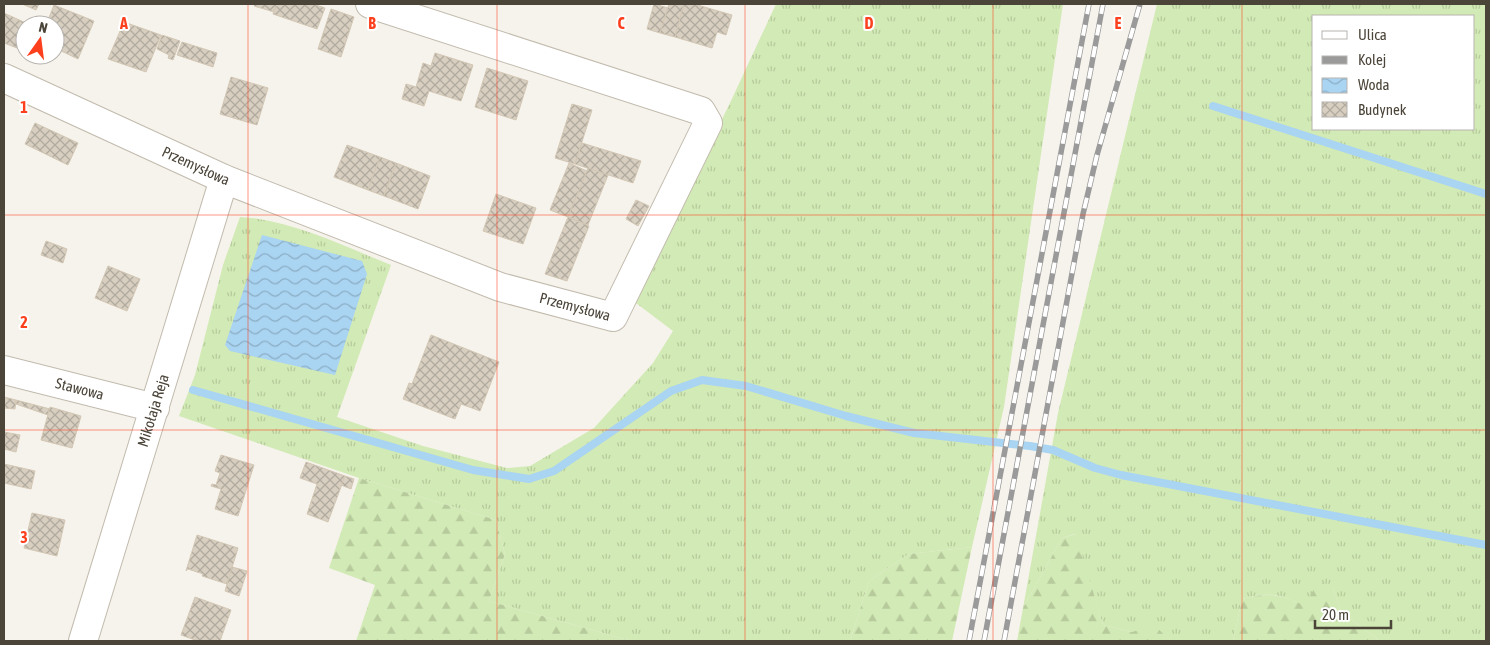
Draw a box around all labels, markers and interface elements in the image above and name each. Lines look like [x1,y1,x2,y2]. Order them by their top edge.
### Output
text: A [119,14,128,32]
text: B [368,14,376,32]
text: C [617,14,625,32]
text: D [865,14,874,32]
text: E [1115,14,1122,32]
north arrow [15,15,65,65]
legend [1312,15,1475,130]
text: N [37,19,49,36]
text: Ulica [1358,26,1387,43]
text: Kolej [1358,51,1386,68]
text: Woda [1358,76,1390,93]
text: 1 [20,98,28,116]
text: Budynek [1358,101,1407,118]
street label: Przemysłowa [159,143,232,188]
street label: Przemysłowa [538,289,612,324]
text: 2 [20,313,28,331]
street label: Mikołaja Reja [134,372,172,449]
street label: Stawowa [54,374,106,403]
text: 3 [20,528,28,546]
scale bar [1315,598,1391,630]
text: 20 m [1322,606,1349,623]

